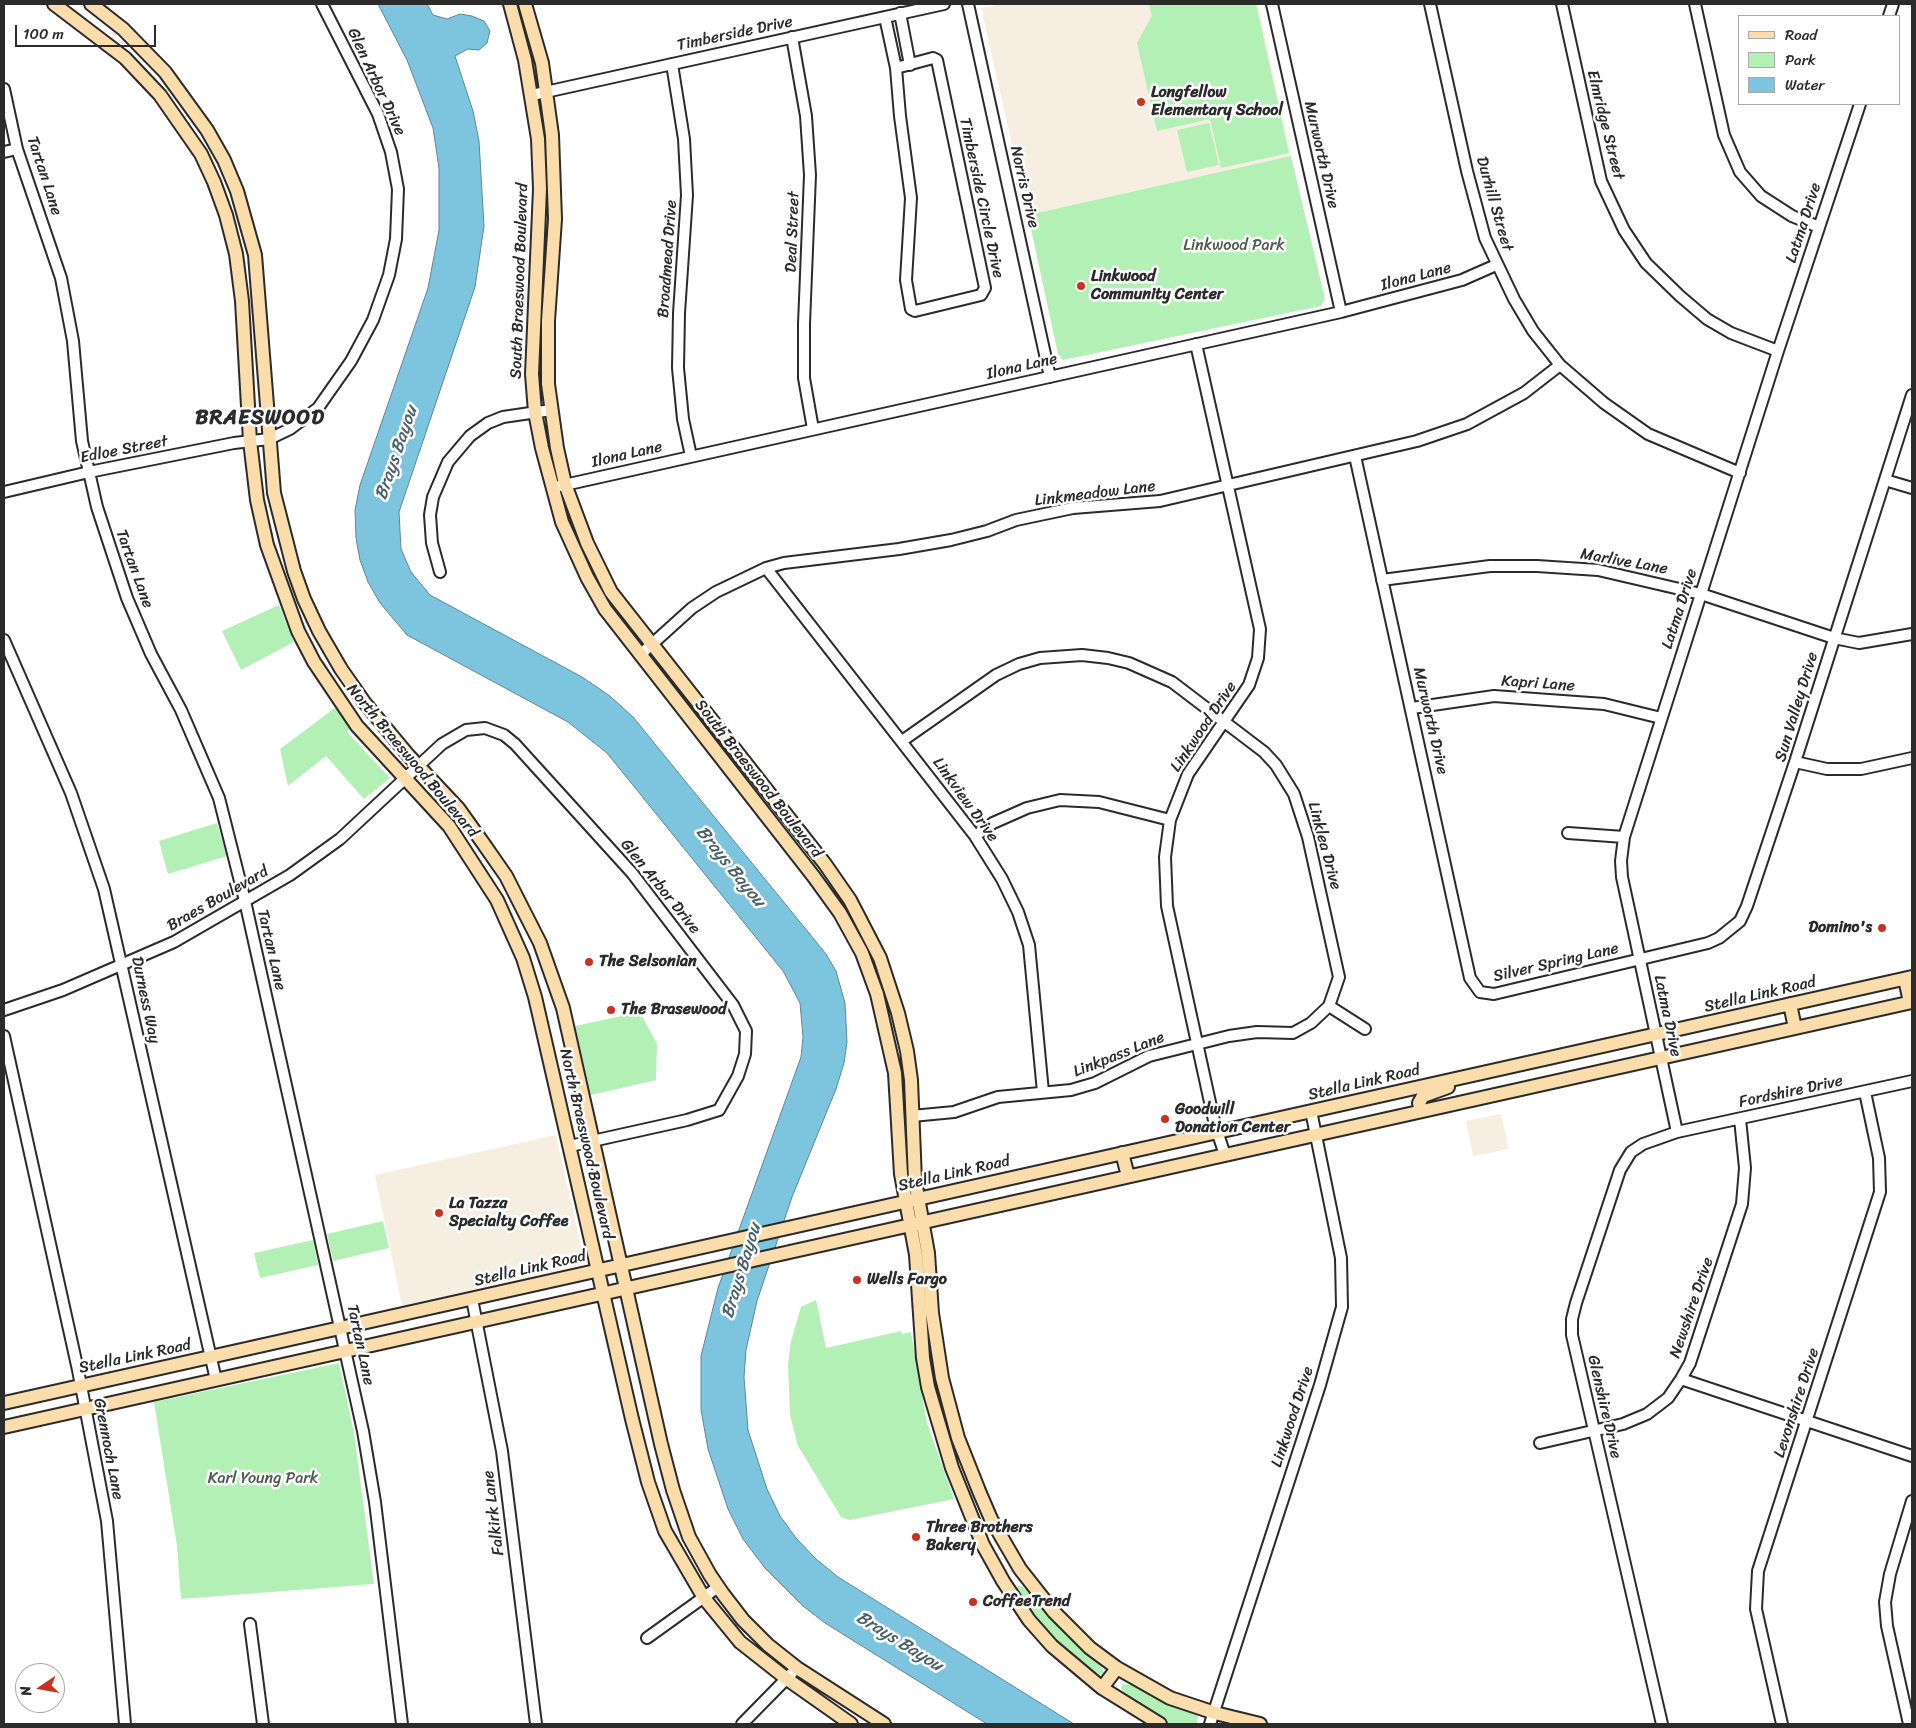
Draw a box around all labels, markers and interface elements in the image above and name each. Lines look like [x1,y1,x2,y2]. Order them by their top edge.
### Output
street label: Timberside Drive [675,12,795,56]
scale bar [18,15,159,47]
legend [1738,15,1901,105]
text: 100 m [23,21,64,47]
text: Road [1785,22,1817,48]
street label: Glen Arbor Drive [343,25,409,139]
text: Park [1785,47,1816,73]
street label: Elmridge Street [1582,68,1628,182]
text: Water [1785,72,1825,98]
place label: Longfellow Elementary School [1151,83,1283,121]
marker: Longfellow Elementary School [1135,96,1147,108]
street label: Murworth Drive [1299,99,1343,211]
street label: Timberside Circle Drive [955,116,1007,280]
street label: Tartan Lane [22,134,66,218]
street label: Norris Drive [1005,144,1043,230]
street label: Durhill Street [1471,155,1517,253]
street label: Latma Drive [1782,181,1826,265]
street label: South Braeswood Boulevard [507,183,533,379]
street label: Deal Street [782,191,804,273]
street label: Broadmead Drive [654,199,682,319]
park label: Linkwood Park [1183,236,1285,256]
street label: Ilona Lane [1379,258,1453,296]
place label: Linkwood Community Center [1091,267,1223,305]
marker: Linkwood Community Center [1075,280,1087,292]
street label: Ilona Lane [985,350,1059,384]
water label: Brays Bayou [371,403,423,503]
district label: BRAESWOOD [195,406,325,432]
street label: Edloe Street [79,432,169,468]
street label: Ilona Lane [590,438,664,472]
street label: Linkmeadow Lane [1034,477,1156,511]
street label: Tartan Lane [111,527,157,611]
street label: Marlive Lane [1579,545,1669,579]
street label: Latma Drive [1658,567,1702,651]
street label: Sun Valley Drive [1771,650,1823,764]
street label: Murworth Drive [1408,665,1452,777]
street label: Kapri Lane [1501,672,1575,696]
street label: Linkwood Drive [1167,678,1241,776]
street label: North Braeswood Boulevard [342,680,482,842]
street label: South Braeswood Boulevard [690,696,826,862]
street label: Linkview Drive [928,754,1002,846]
street label: Linklea Drive [1303,800,1345,892]
water label: Brays Bayou [691,822,769,912]
street label: Glen Arbor Drive [616,836,704,938]
street label: Braes Boulevard [164,862,272,936]
street label: Tartan Lane [252,908,290,992]
place label: Domino's [1808,918,1872,938]
marker: Domino's [1876,922,1888,934]
street label: Silver Spring Lane [1491,939,1621,987]
place label: The Selsonian [599,952,697,972]
street label: Durness Way [126,955,164,1045]
marker: The Selsonian [583,956,595,968]
street label: Latma Drive [1649,973,1685,1059]
street label: Stella Link Road [1702,973,1818,1017]
place label: The Brasewood [621,1000,726,1020]
marker: The Brasewood [605,1004,617,1016]
street label: Linkpass Lane [1071,1028,1167,1082]
street label: North Braeswood Boulevard [555,1047,617,1241]
street label: Stella Link Road [1306,1061,1422,1105]
street label: Fordshire Drive [1737,1072,1845,1112]
place label: Goodwill Donation Center [1175,1100,1290,1138]
marker: Goodwill Donation Center [1159,1113,1171,1125]
street label: Stella Link Road [896,1152,1012,1196]
place label: La Tazza Specialty Coffee [449,1194,568,1232]
marker: La Tazza Specialty Coffee [433,1207,445,1219]
water label: Brays Bayou [717,1221,767,1321]
street label: Stella Link Road [472,1247,588,1291]
street label: Newshire Drive [1666,1255,1718,1361]
place label: Wells Fargo [867,1270,947,1290]
marker: Wells Fargo [851,1274,863,1286]
street label: Tartan Lane [342,1303,378,1387]
street label: Stella Link Road [77,1336,193,1378]
street label: Levonshire Drive [1770,1346,1824,1460]
street label: Glenshire Drive [1583,1354,1625,1460]
street label: Linkwood Drive [1268,1364,1318,1470]
street label: Grennoch Lane [89,1397,127,1501]
park label: Karl Young Park [208,1469,318,1489]
street label: Falkirk Lane [479,1469,509,1557]
place label: Three Brothers Bakery [926,1518,1033,1556]
marker: Three Brothers Bakery [910,1531,922,1543]
place label: CoffeeTrend [983,1592,1070,1612]
marker: CoffeeTrend [967,1596,979,1608]
water label: Brays Bayou [852,1607,946,1677]
north arrow [15,1663,65,1713]
text: N [13,1684,39,1698]

